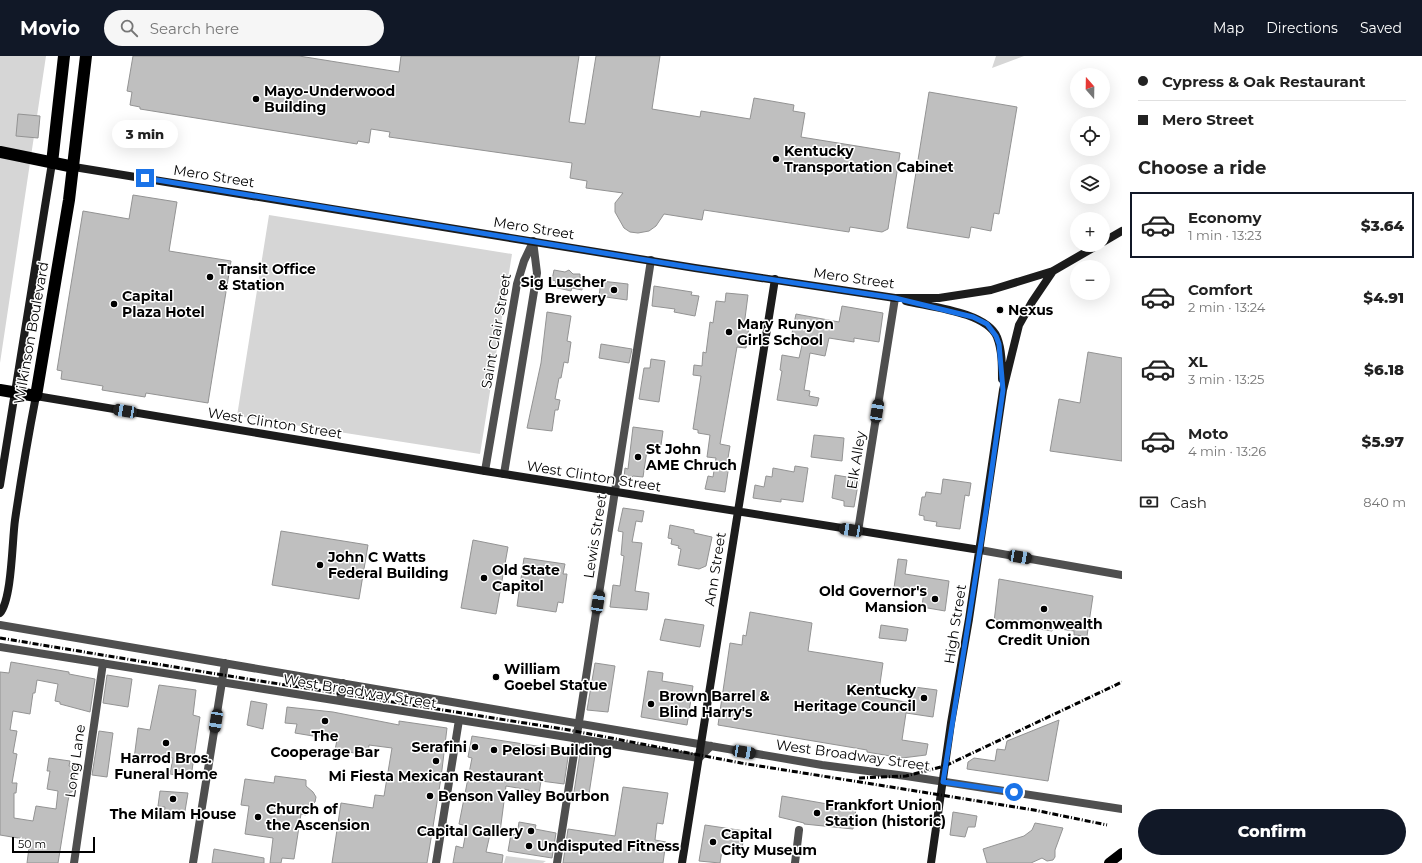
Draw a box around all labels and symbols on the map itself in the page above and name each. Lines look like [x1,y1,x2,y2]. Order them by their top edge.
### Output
north arrow [1070,68,1110,108]
place label: Mayo-Underwood Building [264,82,395,116]
marker: Mayo-Underwood Building [251,94,261,104]
callout: 3 min [112,120,178,148]
place label: Kentucky Transportation Cabinet [784,142,954,176]
marker: Kentucky Transportation Cabinet [771,154,781,164]
street label: Mero Street [172,161,256,191]
route end [136,169,154,187]
street label: Mero Street [492,213,576,243]
street label: Wilkinson Boulevard [10,260,52,406]
place label: Transit Office & Station [218,260,316,294]
street label: Mero Street [812,263,896,293]
marker: Transit Office & Station [205,272,215,282]
street label: Saint Clair Street [477,272,515,390]
place label: Sig Luscher Brewery [521,273,607,307]
marker: Sig Luscher Brewery [609,285,619,295]
place label: Capital Plaza Hotel [122,287,205,321]
marker: Capital Plaza Hotel [109,299,119,309]
place label: Nexus [1008,301,1054,319]
marker: Nexus [995,305,1005,315]
place label: Mary Runyon Girls School [737,315,834,349]
marker: Mary Runyon Girls School [724,327,734,337]
car [869,398,885,424]
car [112,403,138,419]
street label: West Clinton Street [206,403,344,443]
street label: Elk Alley [843,429,870,490]
place label: St John AME Chruch [645,440,737,474]
marker: St John AME Chruch [633,452,643,462]
street label: West Clinton Street [525,456,663,496]
street label: Lewis Street [579,492,611,580]
car [838,522,864,538]
street label: Ann Street [700,530,730,607]
place label: John C Watts Federal Building [327,548,449,582]
car [1007,549,1033,565]
marker: John C Watts Federal Building [315,560,325,570]
place label: Old State Capitol [492,561,560,595]
marker: Old State Capitol [479,573,489,583]
place label: Old Governor's Mansion [819,582,928,616]
street label: High Street [940,583,970,665]
car [590,589,606,615]
marker: Old Governor's Mansion [930,594,940,604]
marker: Commonwealth Credit Union [1039,604,1049,614]
place label: Commonwealth Credit Union [985,615,1103,649]
place label: William Goebel Statue [504,660,608,694]
street label: West Broadway Street [282,670,439,712]
marker: William Goebel Statue [491,672,501,682]
place label: Kentucky Heritage Council [793,681,917,715]
place label: Brown Barrel & Blind Harry's [659,687,770,721]
marker: Kentucky Heritage Council [919,693,929,703]
marker: Brown Barrel & Blind Harry's [646,699,656,709]
car [208,708,224,734]
marker: The Cooperage Bar [320,716,330,726]
street label: Long Lane [61,723,89,799]
place label: The Cooperage Bar [271,727,379,761]
street label: West Broadway Street [775,735,932,775]
marker: Harrod Bros. Funeral Home [161,738,171,748]
place label: Serafini [412,738,467,756]
place label: Pelosi Building [502,741,612,759]
marker: Serafini [470,742,480,752]
car [731,744,757,760]
marker: Pelosi Building [489,745,499,755]
place label: Harrod Bros. Funeral Home [114,749,218,783]
marker: Mi Fiesta Mexican Restaurant [431,756,441,766]
place label: Mi Fiesta Mexican Restaurant [328,767,544,785]
route start [1005,783,1023,801]
place label: Benson Valley Bourbon [438,787,609,805]
marker: Benson Valley Bourbon [425,791,435,801]
marker: The Milam House [168,794,178,804]
place label: Frankfort Union Station (historic) [825,796,946,830]
place label: Church of the Ascension [266,800,370,834]
place label: The Milam House [110,805,236,823]
marker: Frankfort Union Station (historic) [812,808,822,818]
marker: Church of the Ascension [253,812,263,822]
place label: Capital Gallery [417,822,524,840]
place label: Capital City Museum [721,825,817,859]
marker: Capital Gallery [526,826,536,836]
scale bar [12,835,95,854]
place label: Undisputed Fitness [537,837,680,855]
marker: Capital City Museum [708,837,718,847]
marker: Undisputed Fitness [524,841,534,851]

